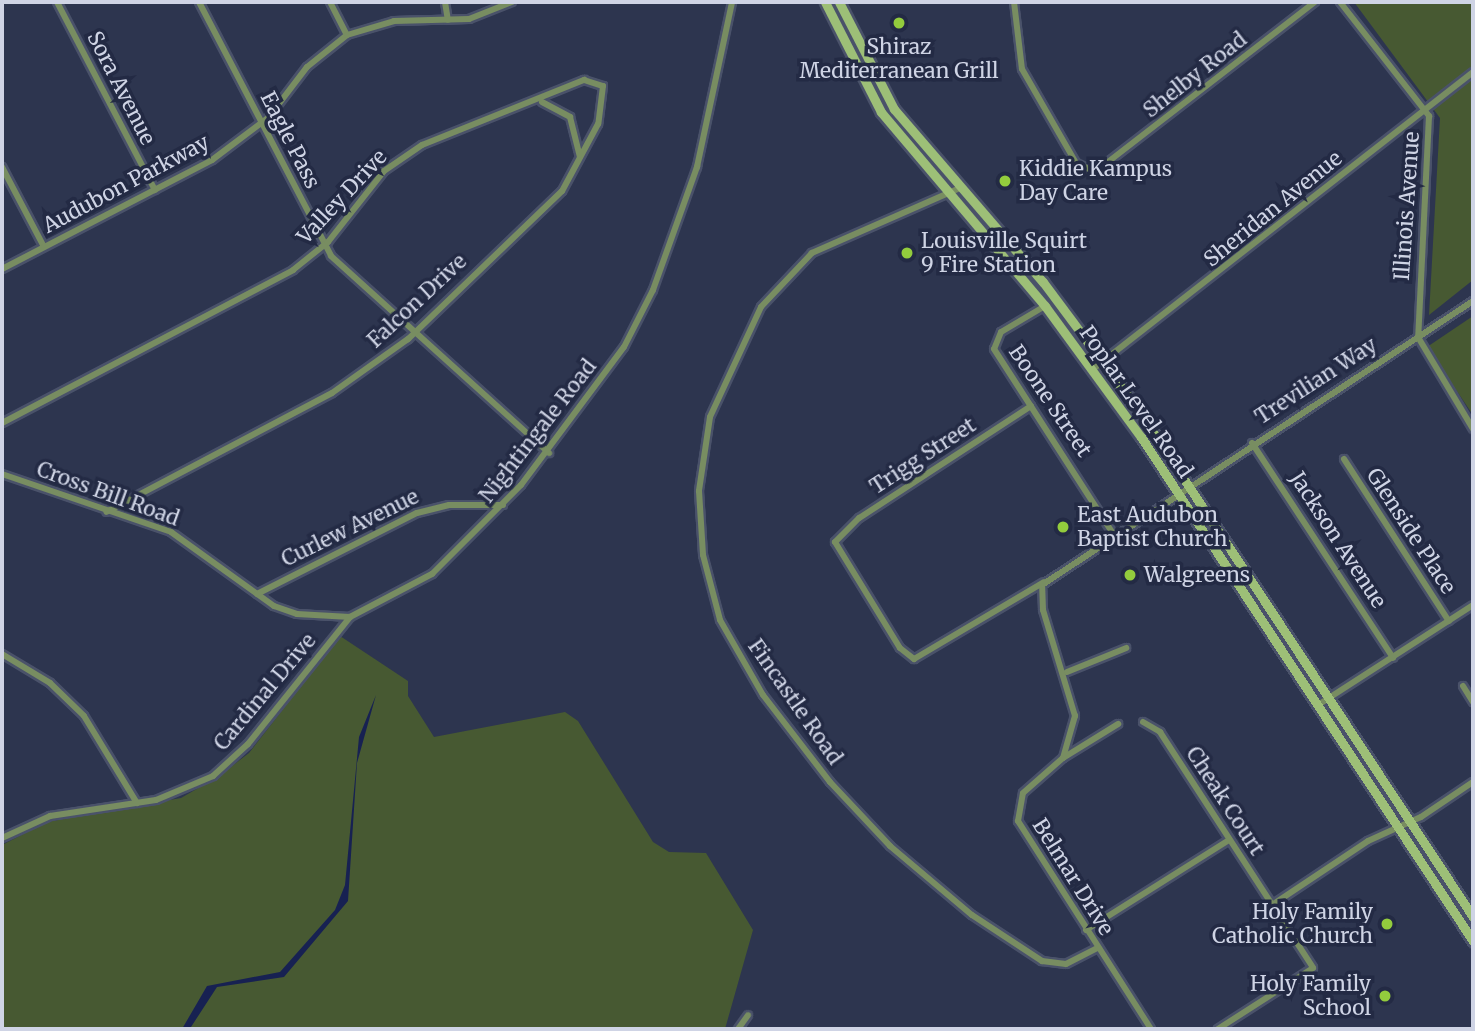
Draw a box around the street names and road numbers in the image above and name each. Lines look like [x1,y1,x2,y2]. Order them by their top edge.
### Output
street label: Sora Avenue [82,27,160,149]
street label: Shelby Road [1138,27,1252,123]
street label: Eagle Pass [255,87,325,193]
street label: Audubon Parkway [39,130,213,238]
street label: Illinois Avenue [1389,131,1425,281]
street label: Valley Drive [292,145,392,249]
street label: Sheridan Avenue [1199,146,1347,272]
street label: Falcon Drive [362,249,472,353]
street label: Poplar Level Road [1074,321,1198,483]
street label: Trevilian Way [1250,332,1382,430]
street label: Boone Street [1003,340,1097,462]
street label: Nightingale Road [474,354,602,508]
street label: Trigg Street [865,412,981,500]
street label: Cross Bill Road [33,457,183,531]
street label: Glenside Place [1361,464,1461,598]
street label: Jackson Avenue [1285,467,1391,613]
street label: Curlew Avenue [277,484,423,572]
street label: Cardinal Drive [209,628,321,756]
street label: Fincastle Road [743,635,847,769]
street label: Cheak Court [1181,742,1269,860]
street label: Belmar Drive [1027,814,1119,940]

